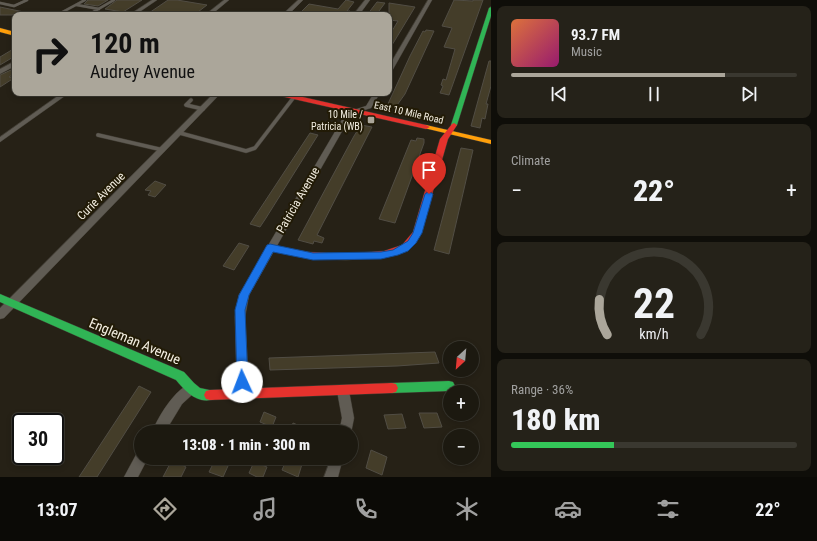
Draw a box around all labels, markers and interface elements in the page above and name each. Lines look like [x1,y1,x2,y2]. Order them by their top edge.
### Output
text: 93.7 FM [571,26,620,44]
text: 120 m [90,27,160,60]
icon: right [24,28,76,80]
text: Music [571,44,602,59]
text: Audrey Avenue [90,61,195,82]
icon: previous [548,83,570,105]
icon: pause [643,83,665,105]
icon: next [738,83,760,105]
street label: East 10 Mile Road [373,99,445,126]
place label: 10 Mile / Patricia (WB) [311,109,363,133]
marker: 10 Mile / Patricia (WB) [366,115,376,125]
pin [412,153,446,194]
text: Climate [511,153,550,168]
icon: arrive [418,159,440,181]
street label: Patricia Avenue [274,164,323,235]
street label: Curie Avenue [74,169,128,223]
text: 22° [633,173,675,208]
text: − [511,178,522,203]
text: + [786,178,797,203]
text: 22 [633,279,675,328]
street label: Engleman Avenue [87,314,184,368]
text: km/h [639,326,669,342]
north arrow [443,341,479,377]
map controls [443,341,479,465]
position arrow [221,361,263,403]
text: Range · 36% [511,382,573,397]
button: + [443,385,479,421]
text: 180 km [511,402,600,437]
speed limit sign: 30 [12,413,64,465]
button: − [443,429,479,465]
text: 13:08 · 1 min · 300 m [182,436,310,454]
icon: directions [151,495,179,523]
icon: music [251,495,279,523]
icon: phone [352,495,380,523]
icon: climate [453,495,481,523]
icon: car [554,495,582,523]
icon: filters [654,495,682,523]
text: 13:07 [36,499,78,520]
text: 22° [755,499,780,520]

